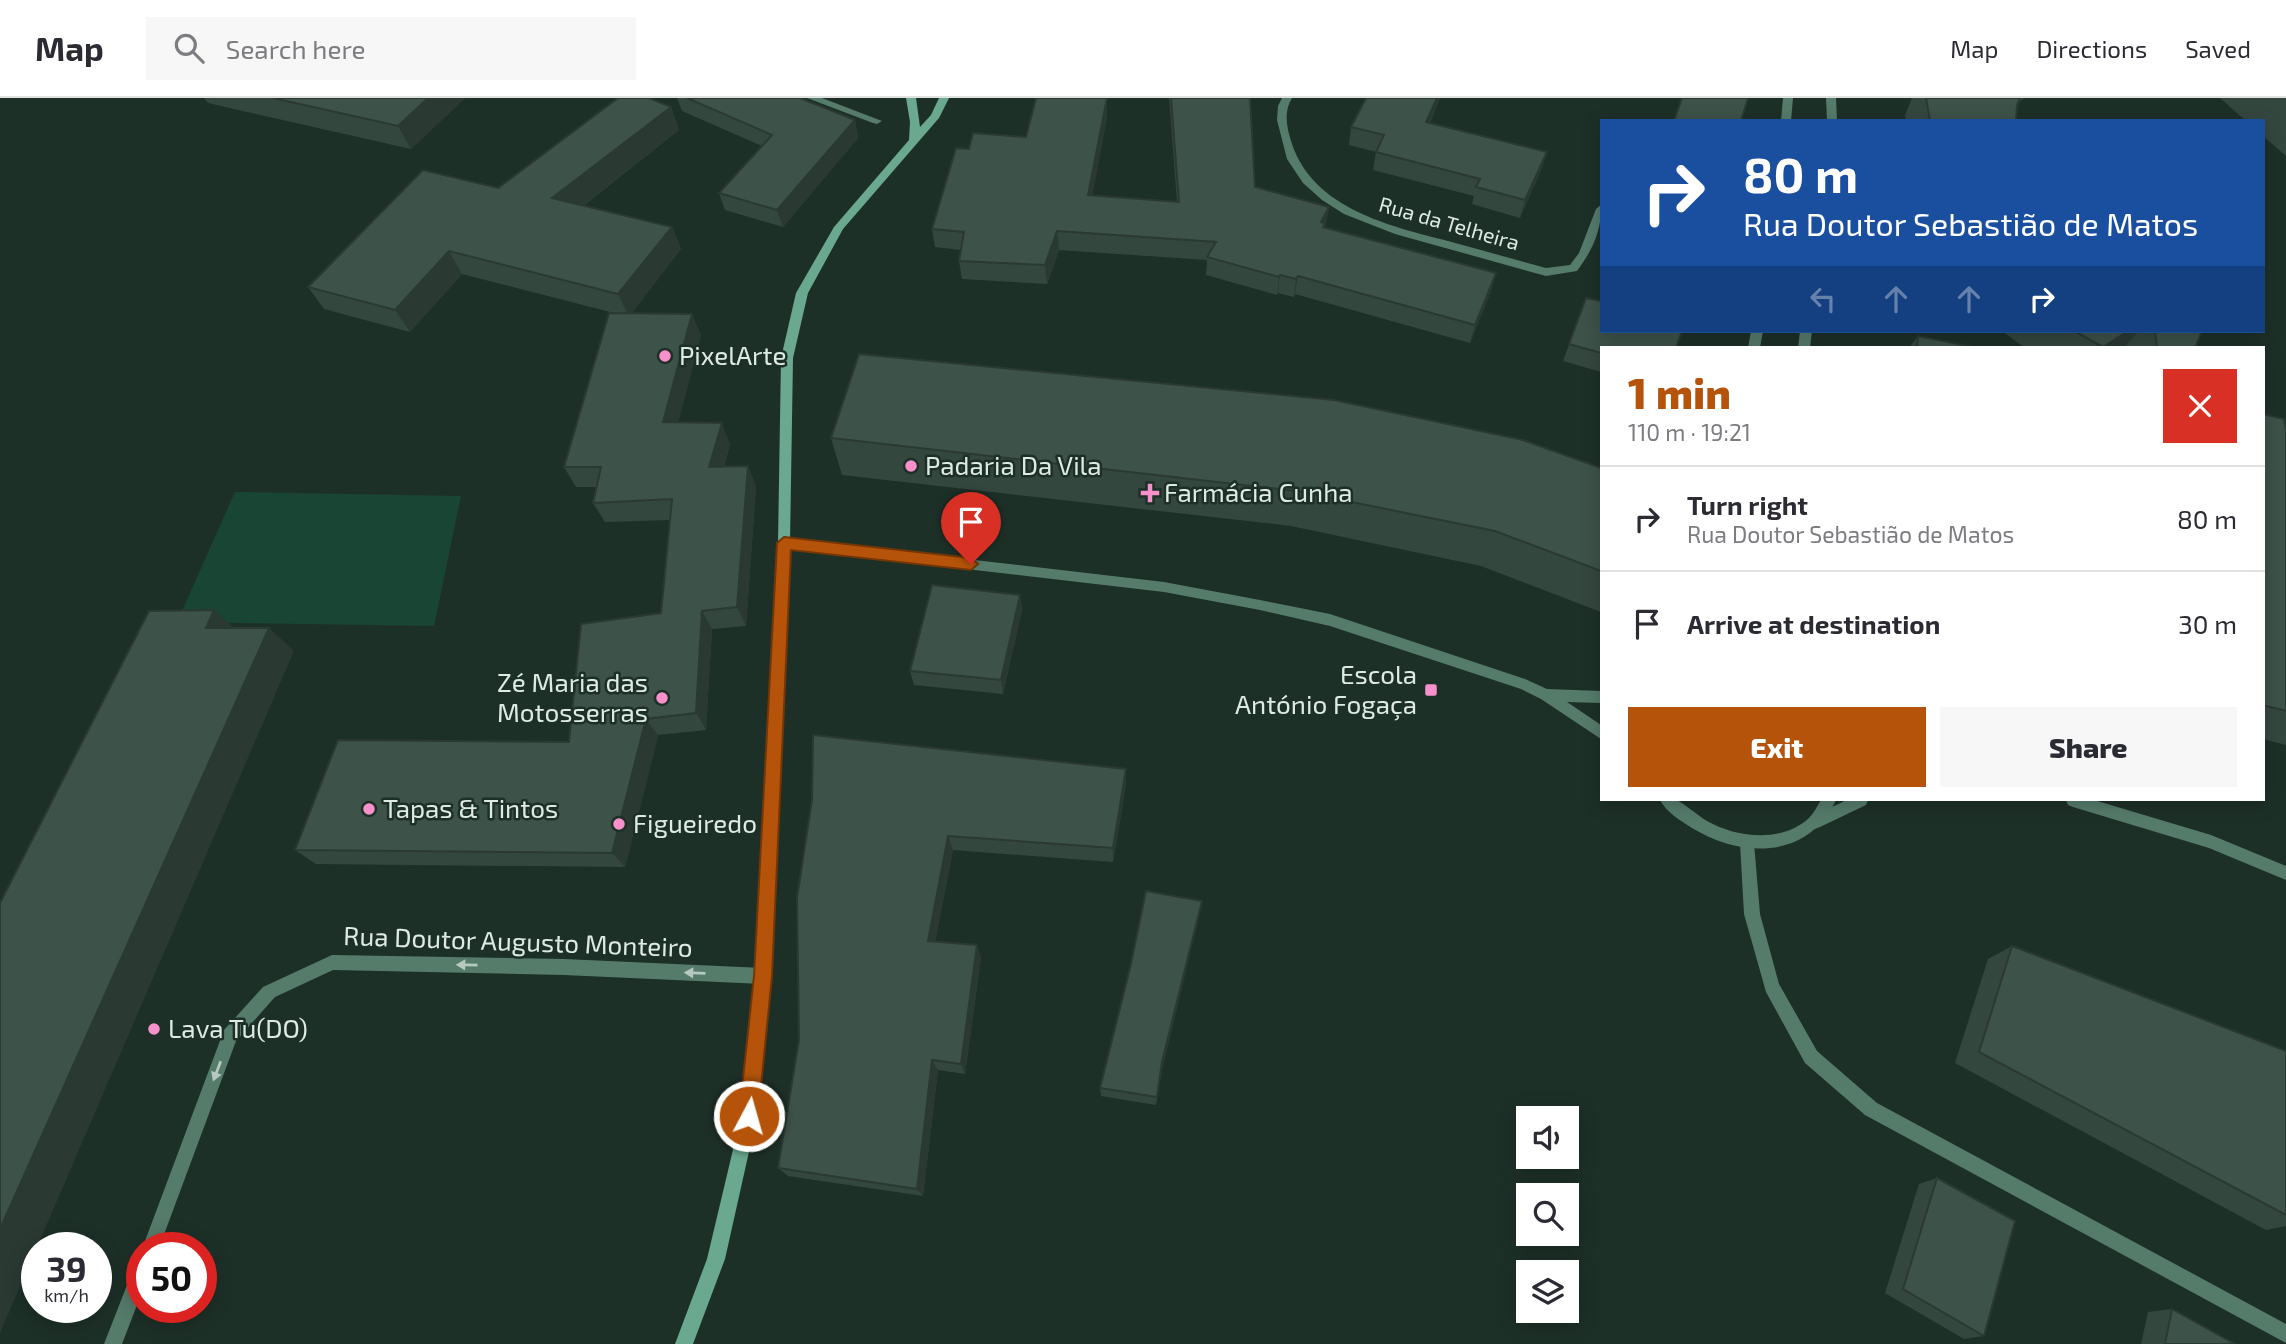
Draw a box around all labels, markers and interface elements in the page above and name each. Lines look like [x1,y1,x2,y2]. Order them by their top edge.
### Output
search box [146,17,636,80]
text: Map [35,28,104,68]
icon: search [170,29,208,67]
text: Search here [226,33,365,64]
text: Map [1950,34,1998,63]
text: Directions [2036,34,2147,63]
text: Saved [2185,34,2251,63]
text: 80 m [1743,144,1858,203]
icon: right [1628,147,1719,238]
street label: Rua da Telheira [1376,191,1523,255]
text: Rua Doutor Sebastião de Matos [1743,204,2198,242]
icon: left [1804,280,1842,318]
icon: ahead [1877,280,1915,318]
icon: ahead [1950,280,1988,318]
icon: right [2023,280,2061,318]
place label: PixelArte [679,339,786,370]
marker: PixelArte [657,348,673,364]
text: 1 min [1628,367,1731,417]
button: close [2163,369,2237,443]
text: 110 m · 19:21 [1628,418,1751,446]
place label: Padaria Da Vila [925,449,1102,480]
marker: Padaria Da Vila [903,458,919,474]
place label: Farmácia Cunha [1164,476,1353,507]
marker: Farmácia Cunha [1142,485,1158,501]
text: Turn right [1687,489,1808,520]
pin [941,492,1001,564]
icon: right [1628,500,1666,538]
icon: arrive [952,503,990,541]
text: 80 m [2177,503,2237,534]
text: Rua Doutor Sebastião de Matos [1687,520,2014,548]
icon: arrive [1628,605,1666,643]
text: Arrive at destination [1687,608,1940,639]
text: 30 m [2178,608,2237,639]
place label: Escola António Fogaça [1235,658,1417,721]
place label: Zé Maria das Motosserras [497,666,648,727]
marker: Escola António Fogaça [1423,682,1439,698]
marker: Zé Maria das Motosserras [654,690,670,706]
button: Exit [1628,707,1926,787]
button: Share [1940,707,2237,787]
place label: Tapas & Tintos [383,792,558,823]
marker: Tapas & Tintos [361,801,377,817]
place label: Figueiredo [633,807,757,838]
marker: Figueiredo [611,816,627,832]
street label: Rua Doutor Augusto Monteiro [343,919,693,962]
one-way arrow [456,959,478,971]
one-way arrow [684,968,706,979]
place label: Lava Tu(DO) [168,1012,308,1043]
marker: Lava Tu(DO) [146,1021,162,1037]
one-way arrow [212,1060,223,1081]
position arrow [712,1079,786,1153]
map controls [1516,1106,1579,1323]
button: sound [1516,1106,1579,1169]
button: search [1516,1183,1579,1246]
speed limit sign: 50 [126,1232,217,1323]
text: 39 [46,1247,87,1289]
button: layers [1516,1260,1579,1323]
text: km/h [44,1284,89,1306]

